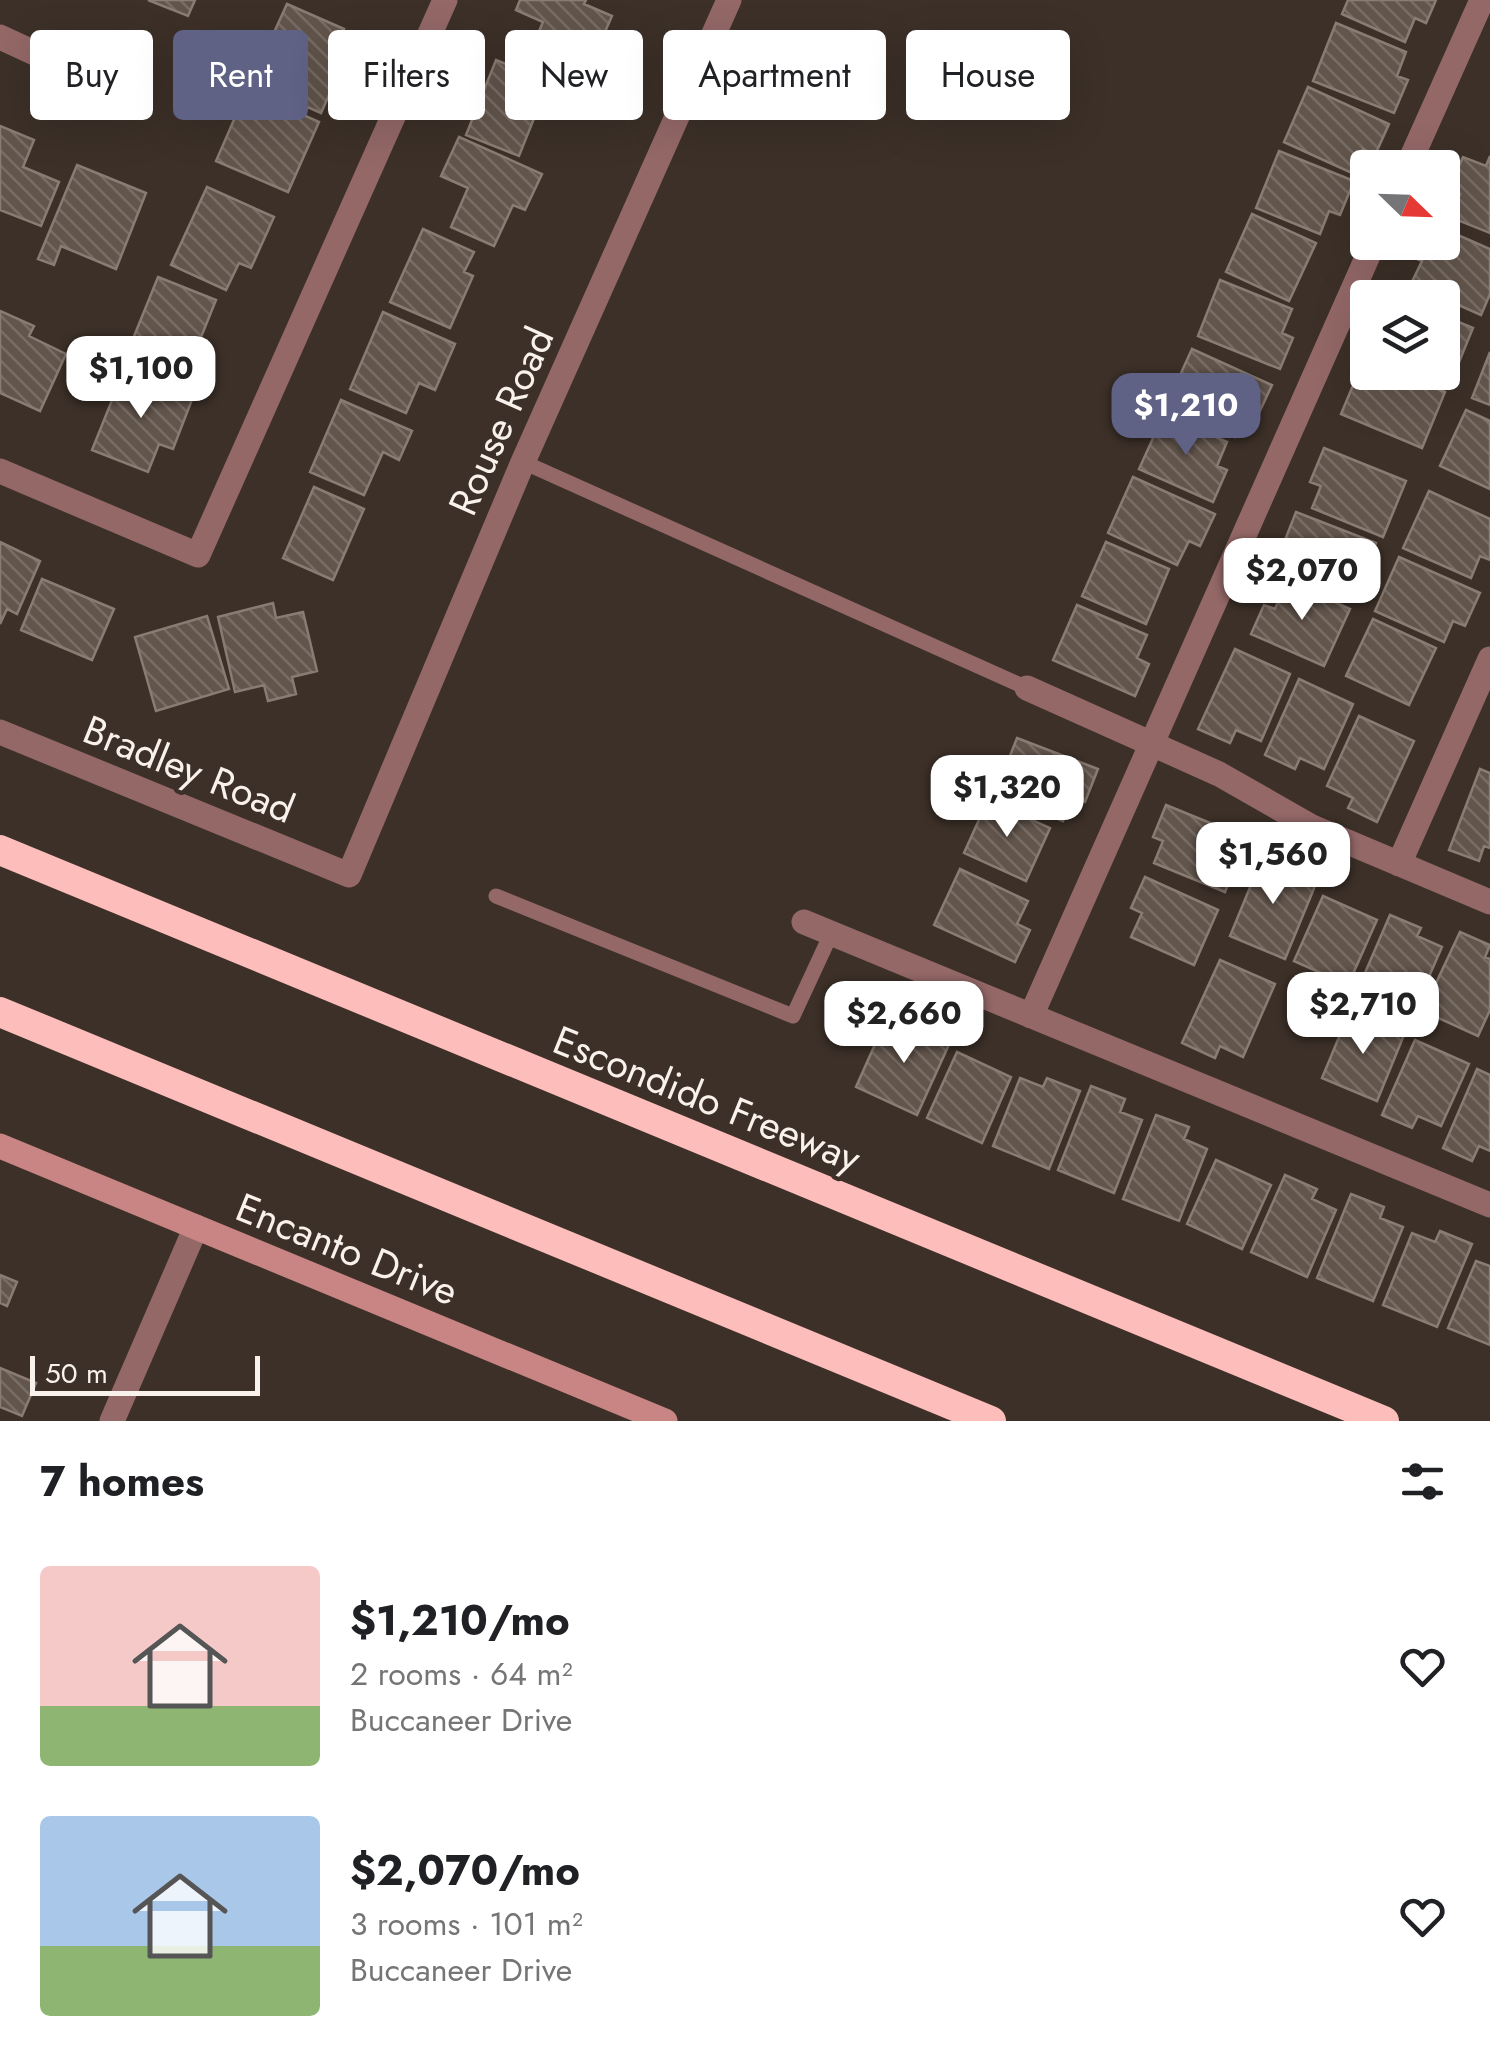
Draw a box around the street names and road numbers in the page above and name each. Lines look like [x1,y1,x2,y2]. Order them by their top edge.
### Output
street label: Rouse Road [434,318,568,524]
street label: Bradley Road [75,700,303,838]
street label: Escondido Freeway [545,1011,870,1187]
street label: Encanto Drive [227,1178,467,1320]

